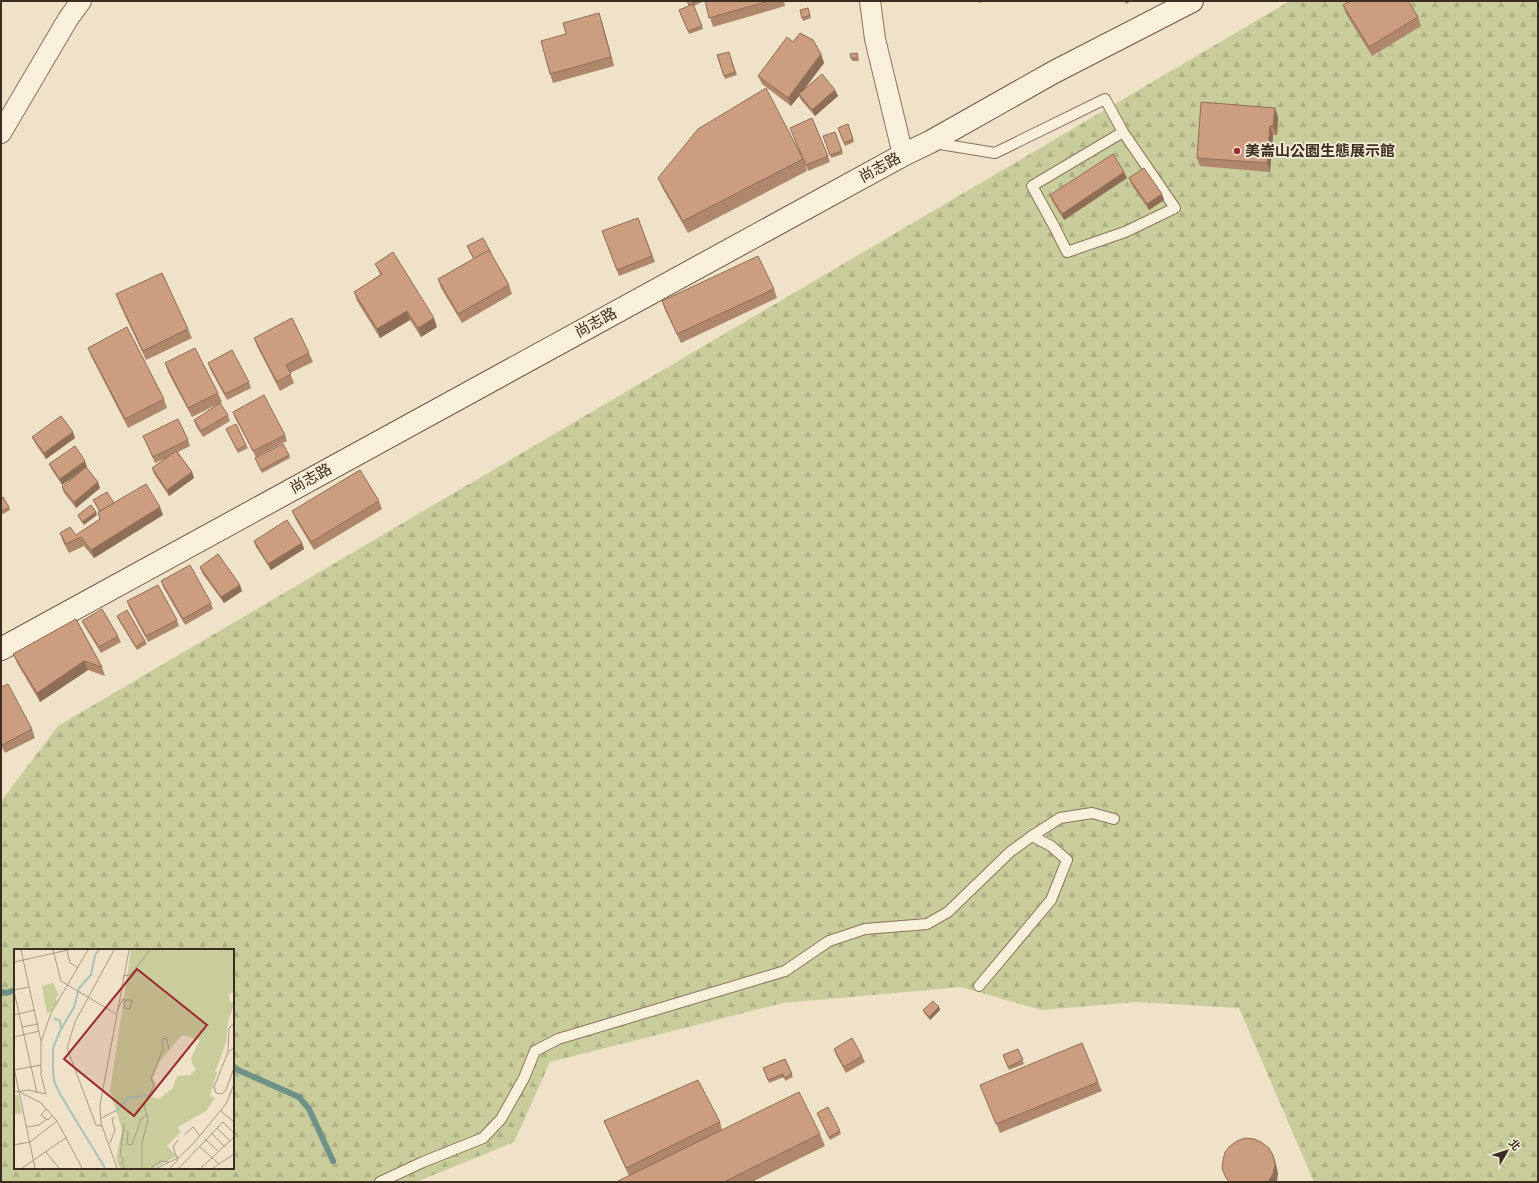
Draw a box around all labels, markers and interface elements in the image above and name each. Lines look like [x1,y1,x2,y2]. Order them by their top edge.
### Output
place label: 美崙山公園生態展示館 [1245,140,1395,163]
marker: 美崙山公園生態展示館 [1232,146,1242,156]
street label: 尚志路 [855,147,905,189]
street label: 尚志路 [571,302,621,344]
street label: 尚志路 [286,458,336,500]
inset map [14,949,234,1169]
north arrow [1487,1131,1527,1171]
text: 北 [1504,1135,1524,1155]

